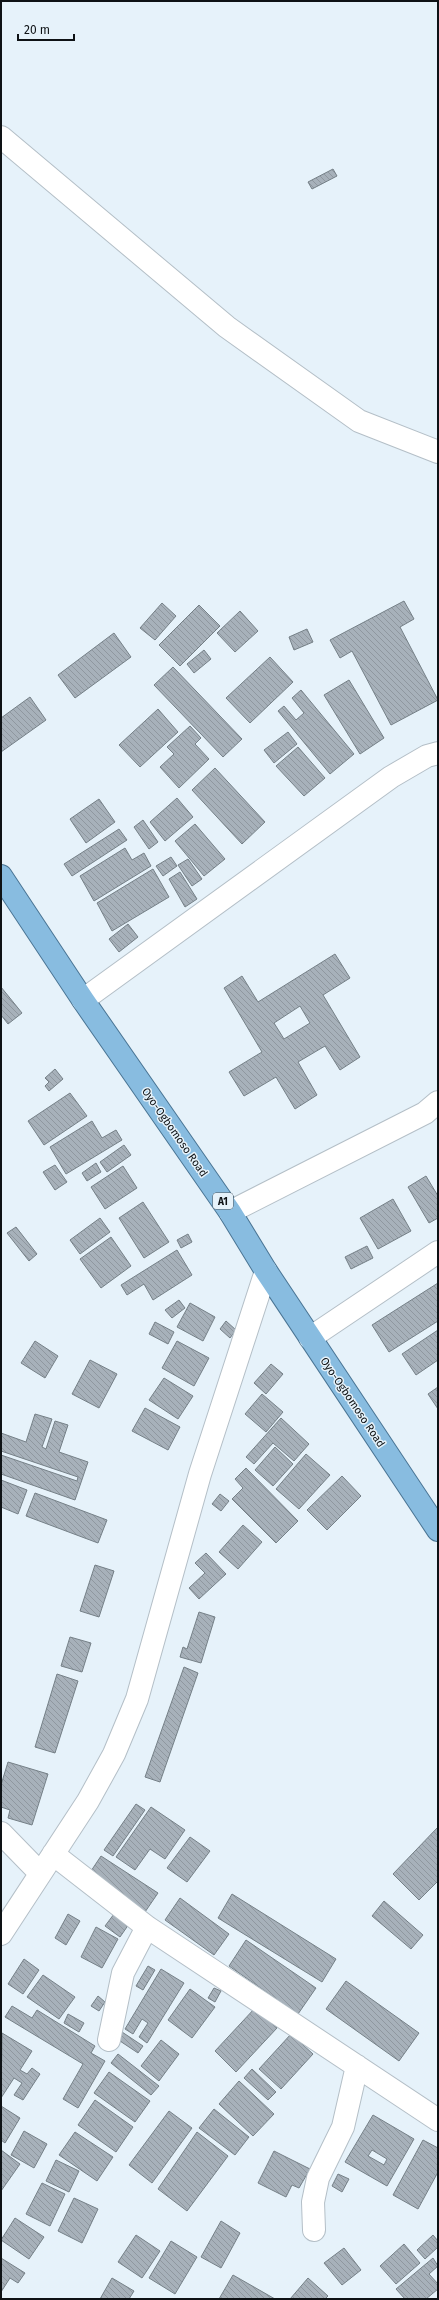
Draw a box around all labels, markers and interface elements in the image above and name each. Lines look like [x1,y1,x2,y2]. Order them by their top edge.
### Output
scale bar [18,16,74,42]
text: 20 m [24,23,50,37]
street label: Oyo-Ogbomoso Road [139,1085,210,1179]
road number: A1 [213,1193,233,1209]
street label: Oyo-Ogbomoso Road [318,1355,388,1450]

